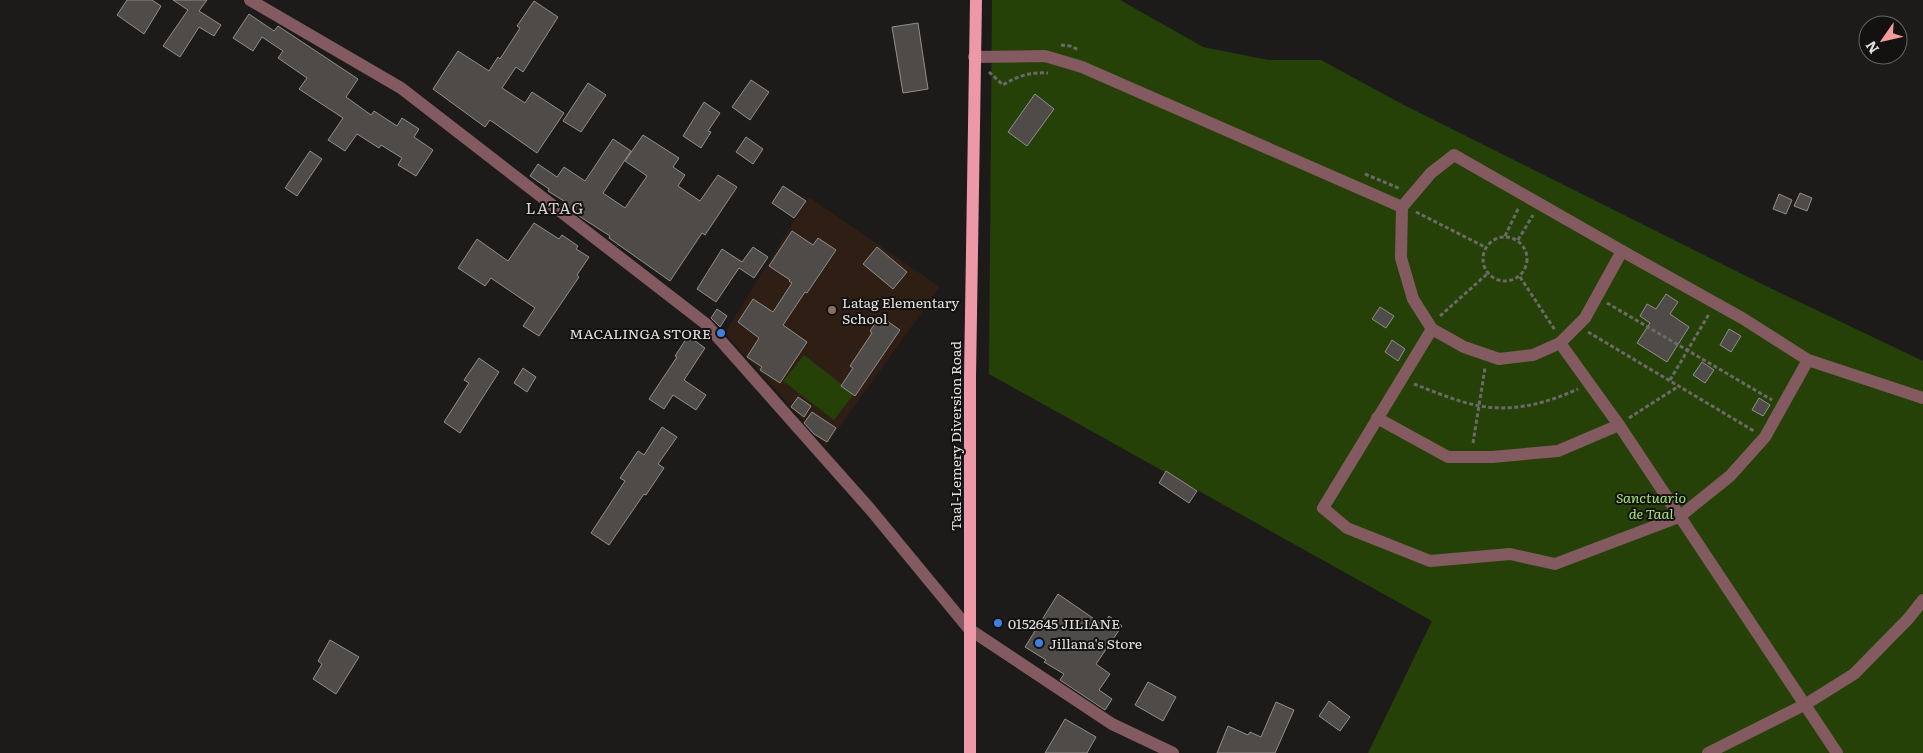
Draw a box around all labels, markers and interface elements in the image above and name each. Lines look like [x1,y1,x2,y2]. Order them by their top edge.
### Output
north arrow [1858,15,1908,65]
text: N [1860,37,1883,58]
district label: LATAG [525,195,585,219]
place label: Latag Elementary School [842,292,960,328]
marker: Latag Elementary School [826,304,838,316]
place label: MACALINGA STORE [569,323,711,343]
marker: MACALINGA STORE [715,327,727,339]
street label: Taal-Lemery Diversion Road [945,341,965,531]
park label: Sanctuario de Taal [1616,487,1686,523]
place label: 0152645 JILIANE [1008,613,1120,633]
marker: 0152645 JILIANE [992,617,1004,629]
place label: Jillana's Store [1049,633,1142,653]
marker: Jillana's Store [1033,637,1045,649]

